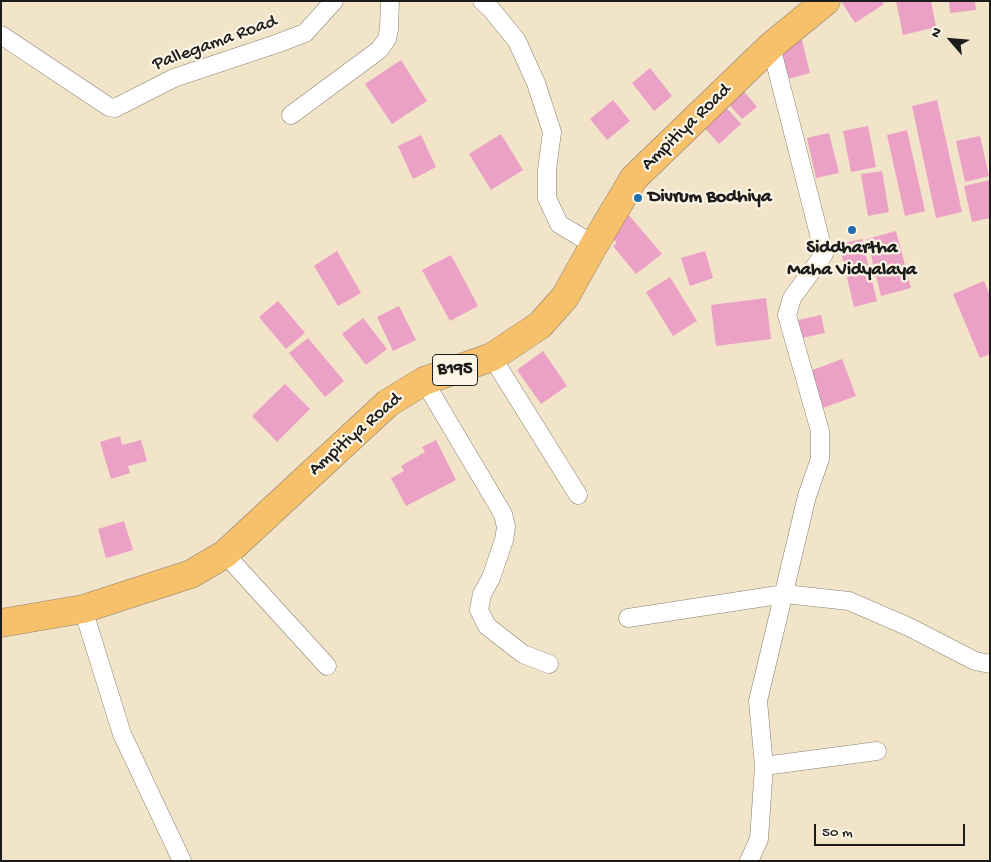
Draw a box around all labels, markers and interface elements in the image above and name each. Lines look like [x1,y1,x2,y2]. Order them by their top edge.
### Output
street label: Pallegama Road [150,11,280,77]
north arrow [926,15,976,65]
text: N [928,25,947,41]
street label: Ampitiya Road [637,80,737,176]
place label: Divrum Bodhiya [648,187,771,209]
marker: Divrum Bodhiya [632,192,644,204]
marker: Siddhartha Maha Vidyalaya [846,224,858,236]
place label: Siddhartha Maha Vidyalaya [787,238,917,282]
road number: B195 [432,354,478,386]
street label: Ampitiya Road [305,388,407,482]
scale bar [816,814,967,846]
text: 50 m [822,824,853,842]

